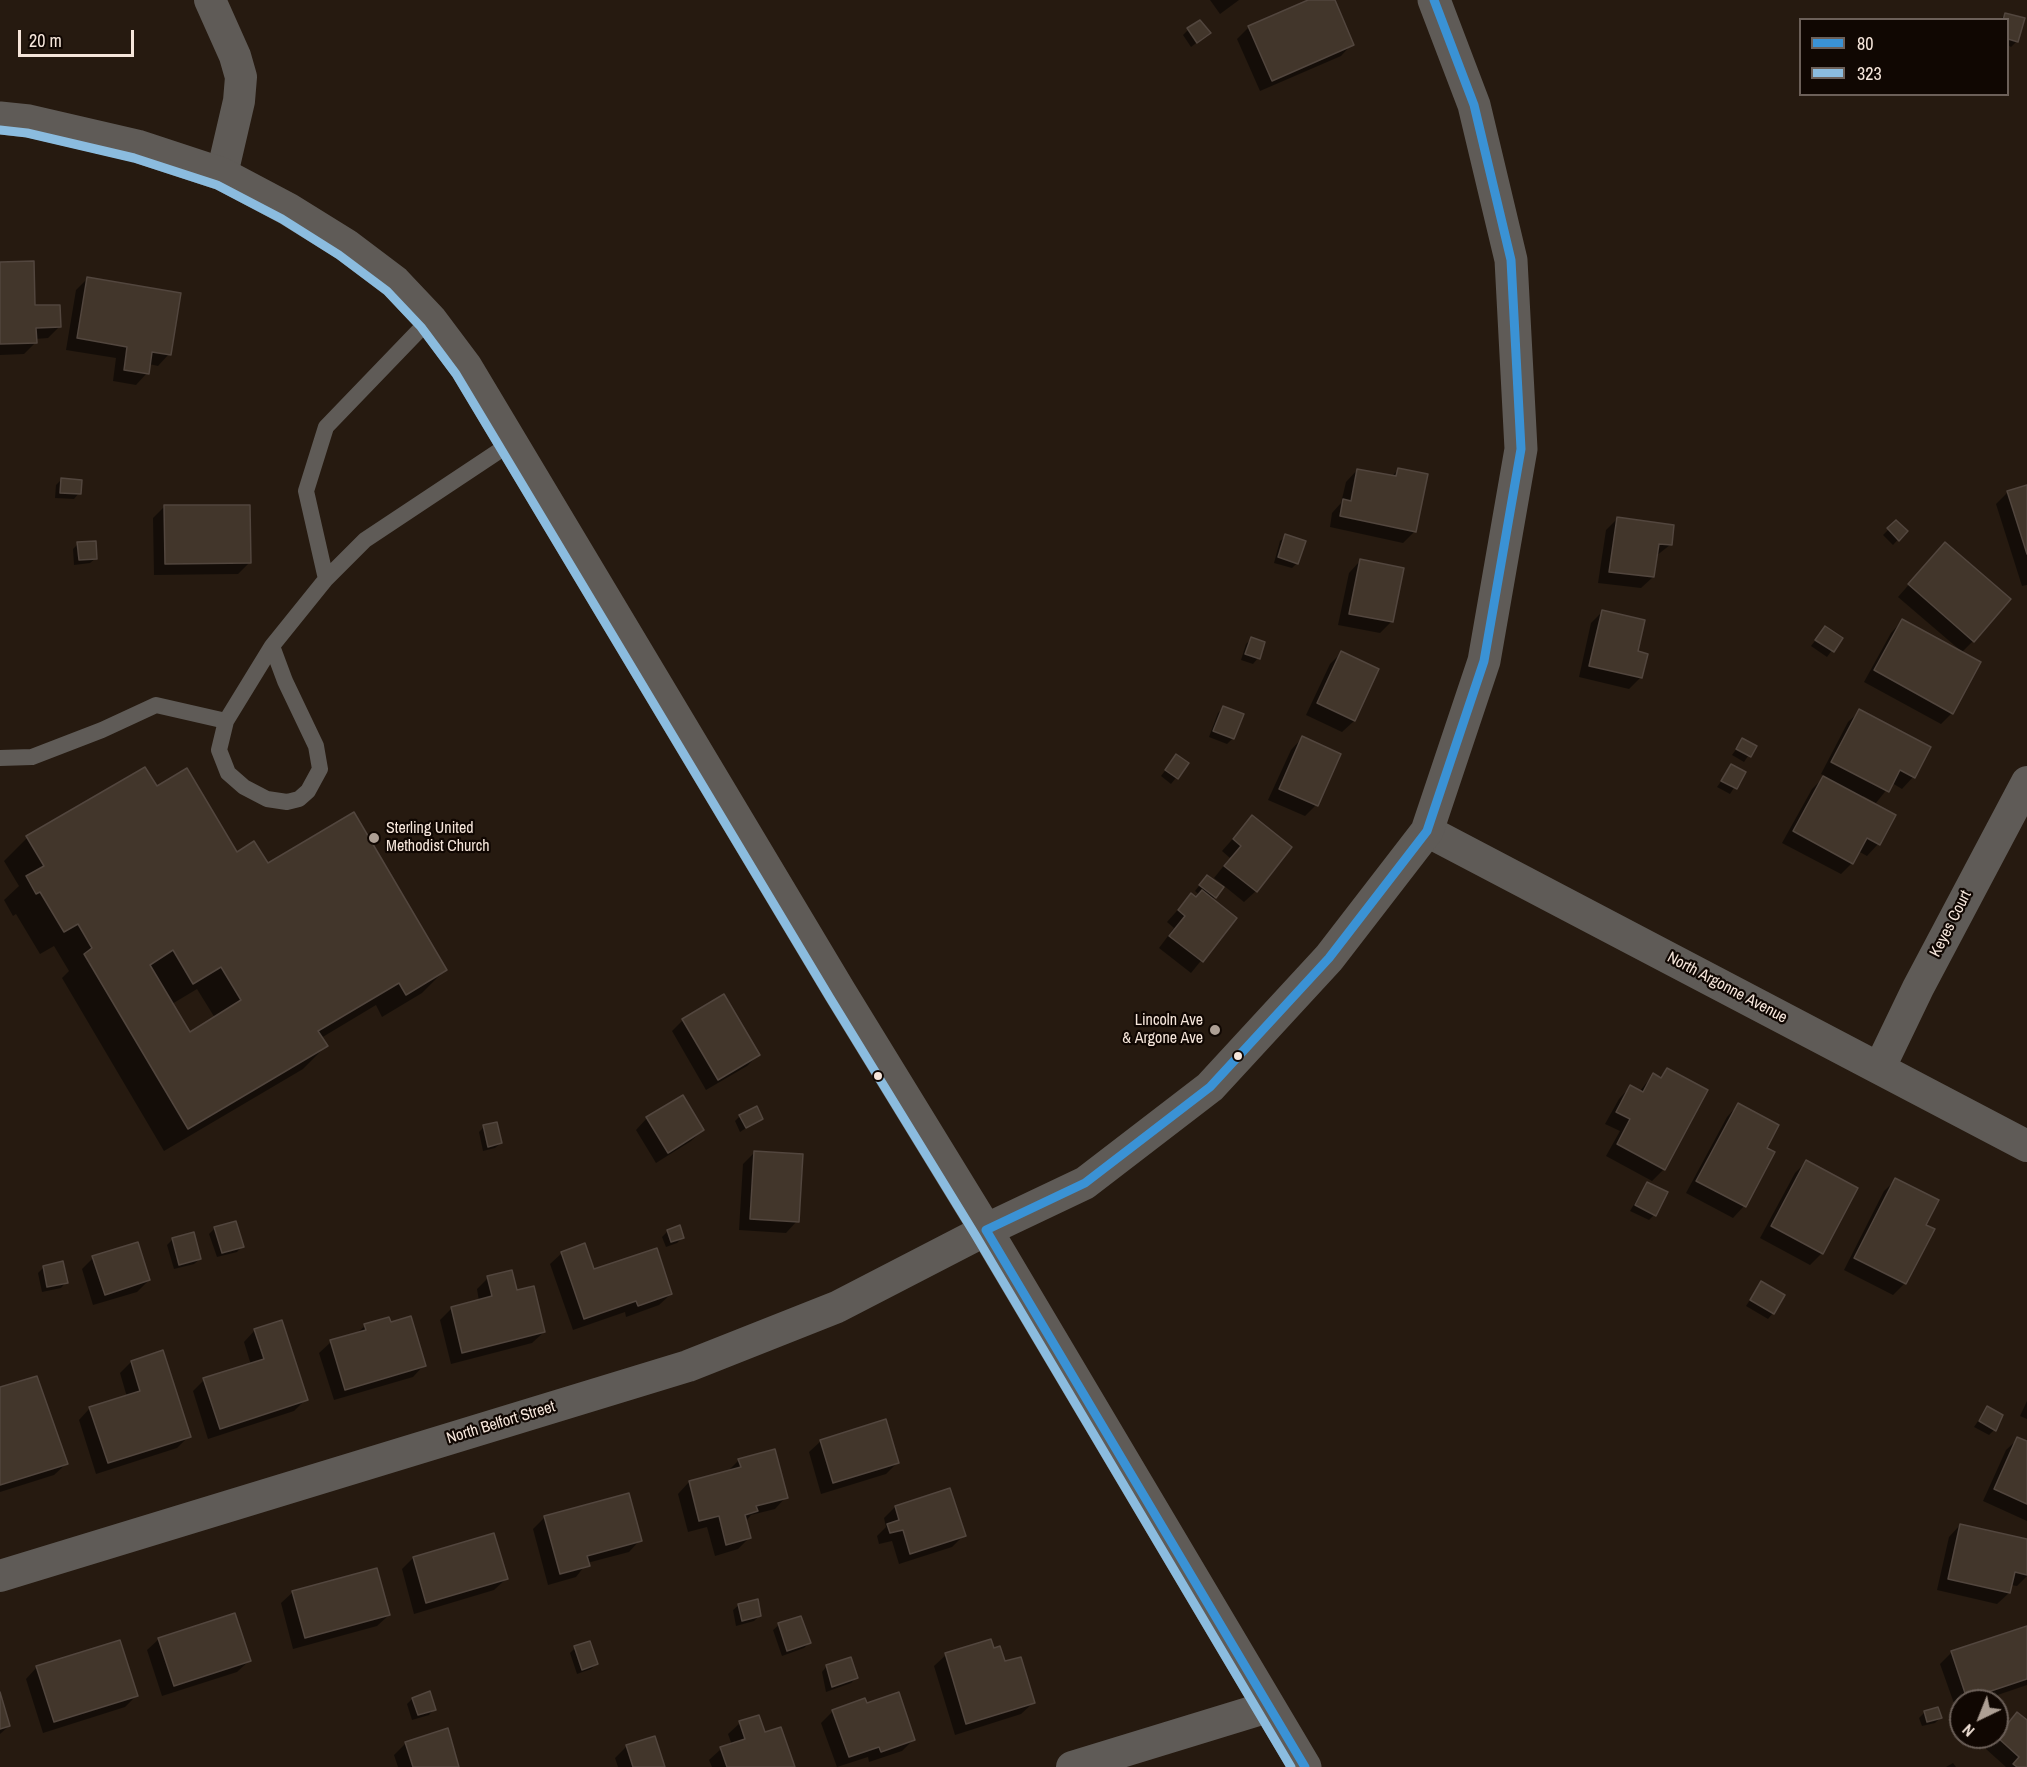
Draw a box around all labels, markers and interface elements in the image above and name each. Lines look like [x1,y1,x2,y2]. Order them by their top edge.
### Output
scale bar [21,18,136,56]
legend [1799,18,2009,96]
text: 20 m [29,28,62,53]
text: 80 [1857,31,1873,56]
text: 323 [1857,61,1882,86]
place label: Sterling United Methodist Church [386,819,490,857]
marker: Sterling United Methodist Church [367,831,381,845]
street label: Keyes Court [1926,887,1976,961]
street label: North Argonne Avenue [1664,948,1790,1028]
place label: Lincoln Ave & Argone Ave [1122,1011,1203,1049]
marker: Lincoln Ave & Argone Ave [1208,1023,1222,1037]
unlabelled marker [1232,1050,1244,1062]
unlabelled marker [872,1070,884,1082]
street label: North Belfort Street [444,1397,558,1449]
north arrow [1949,1689,2009,1749]
text: N [1957,1719,1979,1742]

